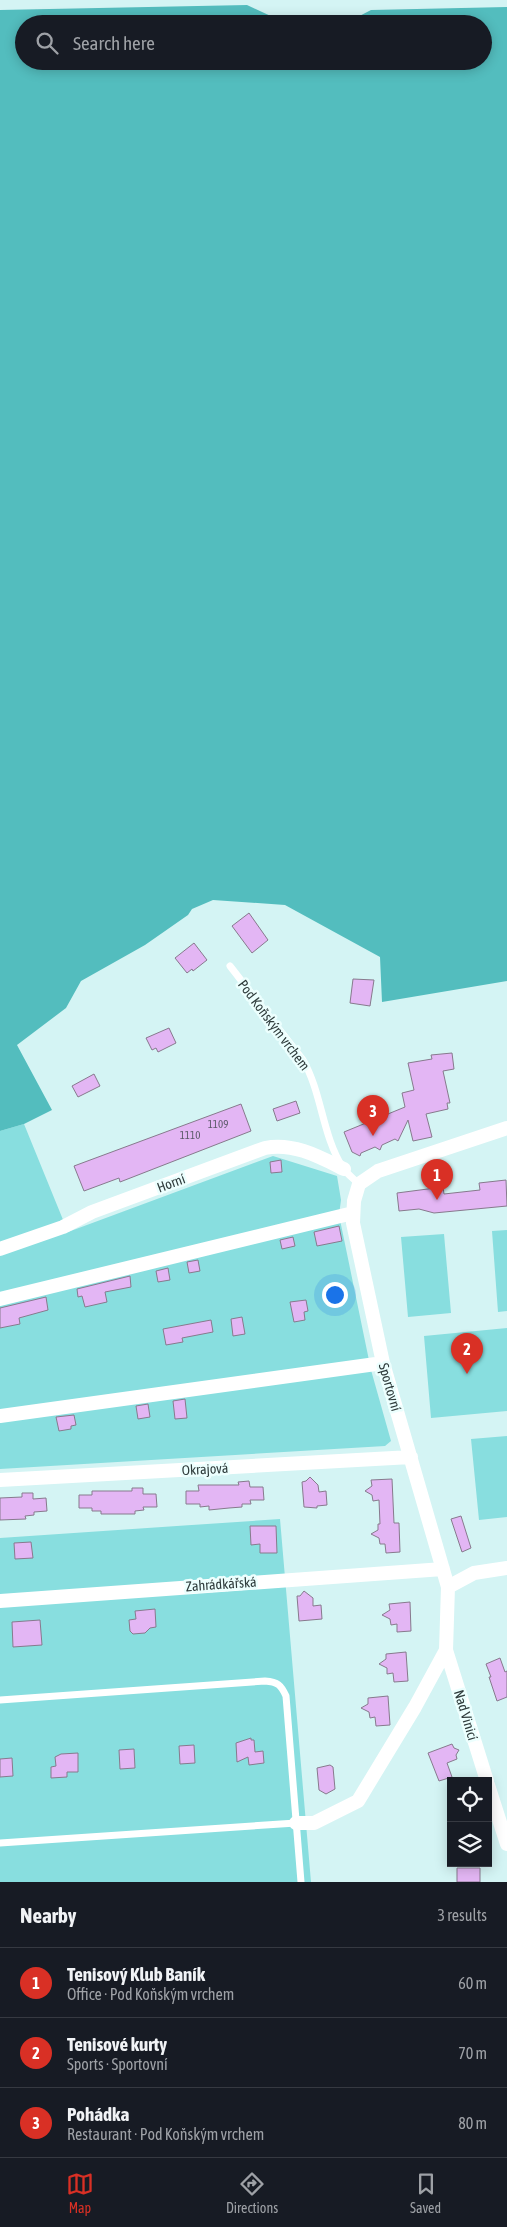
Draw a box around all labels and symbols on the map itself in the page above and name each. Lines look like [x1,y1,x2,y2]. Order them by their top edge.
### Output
street label: Pod Koňským vrchem [235,977,313,1073]
pin: 3 [357,1095,389,1136]
house number: 1109 [208,1118,228,1130]
house number: 1110 [180,1129,200,1141]
pin: 1 [421,1159,453,1200]
street label: Horní [155,1171,187,1195]
your location [322,1282,348,1308]
pin: 2 [451,1333,483,1374]
street label: Sportovní [376,1361,404,1413]
street label: Okrajová [181,1460,229,1478]
street label: Zahrádkářská [185,1574,257,1594]
street label: Nad Vinicí [451,1688,481,1742]

